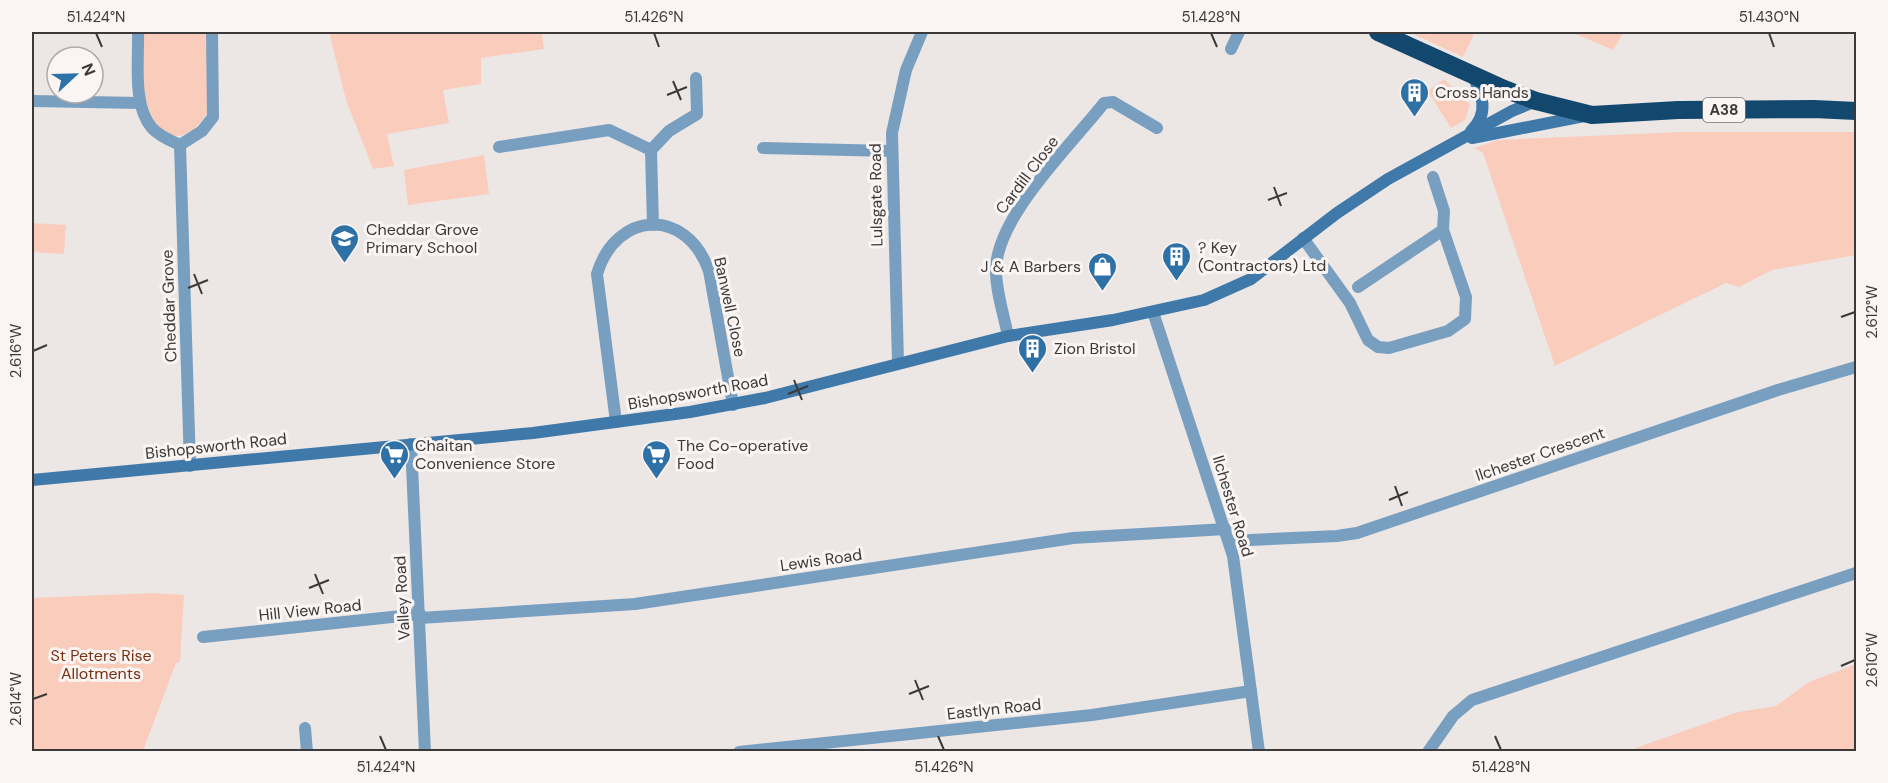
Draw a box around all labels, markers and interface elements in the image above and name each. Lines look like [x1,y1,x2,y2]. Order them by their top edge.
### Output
text: 51.424°N [67,7,125,27]
text: 51.426°N [624,7,684,27]
text: 51.428°N [1182,7,1240,27]
text: 51.430°N [1739,7,1799,27]
north arrow [45,45,105,105]
text: N [77,60,100,79]
building icon: Cross Hands [1398,76,1430,118]
place label: Cross Hands [1435,82,1529,103]
road number: A38 [1703,98,1745,122]
street label: Cardill Close [991,132,1063,218]
street label: Lulsgate Road [865,143,887,247]
place label: Cheddar Grove Primary School [366,219,479,258]
school or university icon: Cheddar Grove Primary School [329,222,361,264]
place label: ? Key (Contractors) Ltd [1198,237,1326,276]
building icon: ? Key (Contractors) Ltd [1161,240,1193,282]
street label: Cheddar Grove [157,249,181,363]
shop icon: J & A Barbers [1086,250,1118,292]
street label: Banwell Close [709,255,751,359]
place label: J & A Barbers [981,256,1081,277]
text: 2.612°W [1862,285,1882,339]
text: 2.616°W [6,323,26,378]
building icon: Zion Bristol [1017,332,1049,374]
place label: Zion Bristol [1054,338,1136,359]
street label: Bishopsworth Road [626,369,770,415]
street label: Ilchester Crescent [1472,422,1608,486]
street label: Bishopsworth Road [144,428,288,464]
place label: Chaitan Convenience Store [415,435,555,474]
place label: The Co-operative Food [677,435,808,474]
supermarket icon: Chaitan Convenience Store [378,438,410,480]
supermarket icon: The Co-operative Food [640,438,672,480]
street label: Ilchester Road [1208,453,1258,559]
street label: Lewis Road [779,544,863,576]
street label: Valley Road [389,555,415,641]
street label: Hill View Road [258,594,362,626]
text: 2.610°W [1862,632,1882,688]
park label: St Peters Rise Allotments [50,645,152,684]
text: 2.614°W [6,672,26,726]
street label: Eastlyn Road [946,694,1042,724]
text: 51.424°N [357,757,415,777]
text: 51.426°N [914,757,974,777]
text: 51.428°N [1472,757,1530,777]

